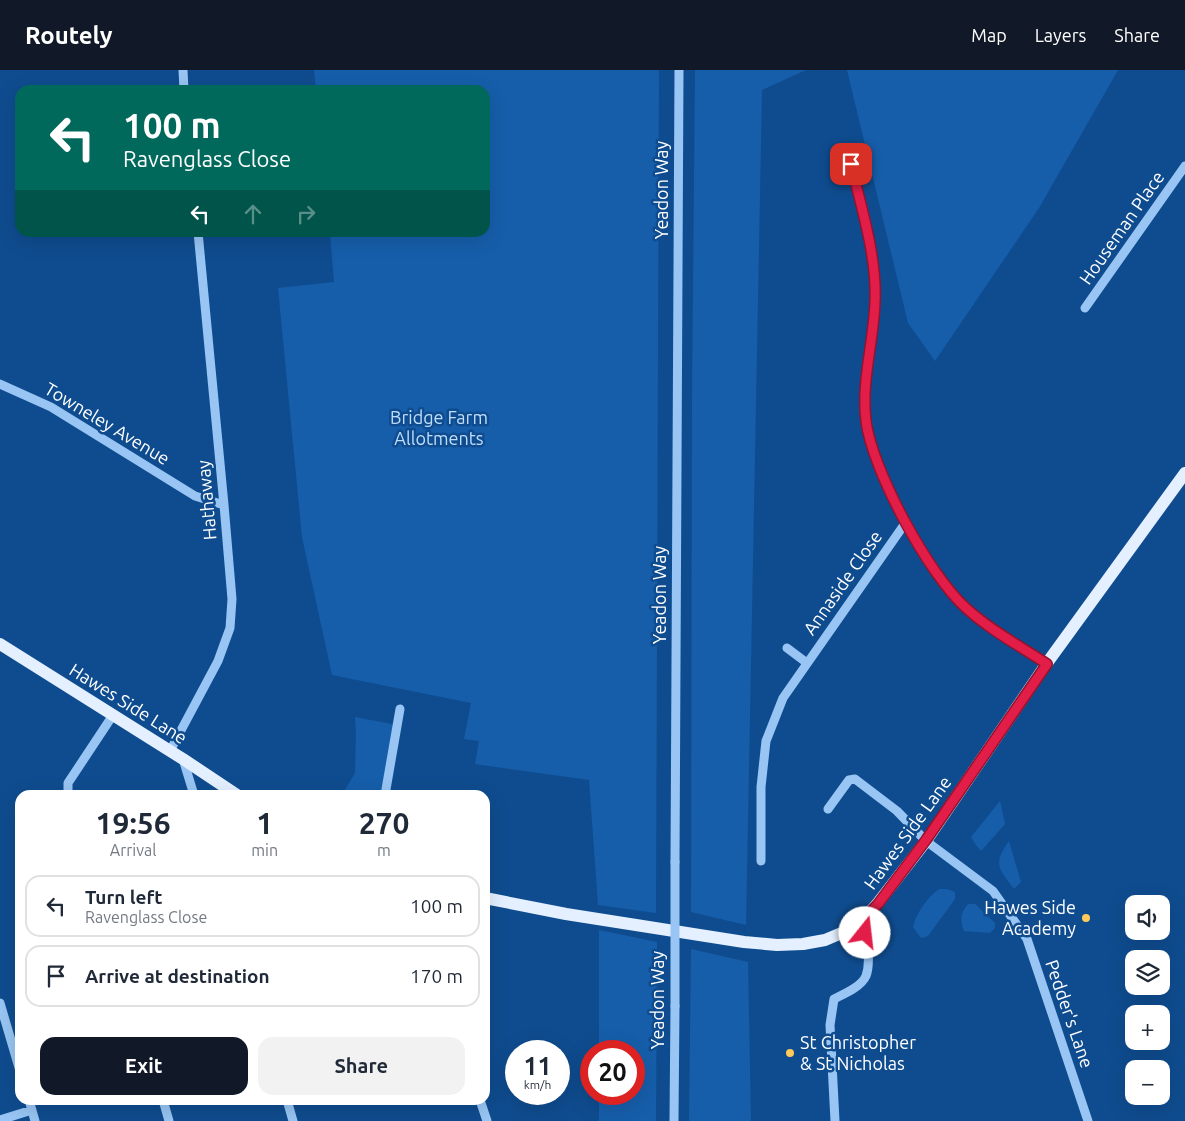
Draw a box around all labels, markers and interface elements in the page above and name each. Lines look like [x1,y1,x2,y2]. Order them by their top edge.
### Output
text: Routely [25,22,112,49]
text: Map [971,25,1007,45]
text: Layers [1035,25,1086,45]
text: Share [1114,25,1160,45]
icon: left [40,105,105,170]
text: 100 m [123,105,221,145]
street label: Yeadon Way [651,140,671,239]
pin [830,143,872,185]
text: Ravenglass Close [123,146,291,171]
icon: arrive [837,150,865,178]
street label: Houseman Place [1075,167,1168,288]
icon: left [186,200,214,228]
icon: ahead [239,200,267,228]
icon: right [292,200,320,228]
street label: Towneley Avenue [42,378,173,468]
park label: Bridge Farm Allotments [390,407,488,448]
street label: Hathaway [193,459,219,541]
street label: Annaside Close [799,527,885,638]
street label: Yeadon Way [649,545,669,644]
street label: Hawes Side Lane [66,659,191,747]
street label: Hawes Side Lane [860,772,955,893]
text: 19:56 [96,806,171,840]
text: 1 [256,806,273,840]
text: 270 [359,806,409,840]
text: Arrival [110,841,156,859]
text: min [251,841,278,859]
text: m [377,841,391,859]
text: Turn left [85,886,163,908]
icon: left [42,892,70,920]
text: 100 m [410,895,463,917]
map controls [1125,895,1170,1105]
button: sound [1125,895,1170,940]
place label: Hawes Side Academy [984,897,1076,938]
position arrow [838,906,890,958]
text: Ravenglass Close [85,908,207,926]
marker: Hawes Side Academy [1080,912,1092,924]
street label: Yeadon Way [647,950,667,1049]
button: layers [1125,950,1170,995]
street label: Pedder's Lane [1042,957,1098,1070]
icon: arrive [42,962,70,990]
text: Arrive at destination [85,965,270,987]
text: 170 m [410,965,463,987]
button: + [1125,1005,1170,1050]
place label: St Christopher & St Nicholas [800,1032,916,1073]
button: Exit [40,1037,248,1095]
button: Share [258,1037,465,1095]
speed limit sign: 20 [580,1040,645,1105]
marker: St Christopher & St Nicholas [784,1047,796,1059]
text: 11 [523,1052,552,1080]
button: − [1125,1060,1170,1105]
text: km/h [524,1078,551,1091]

